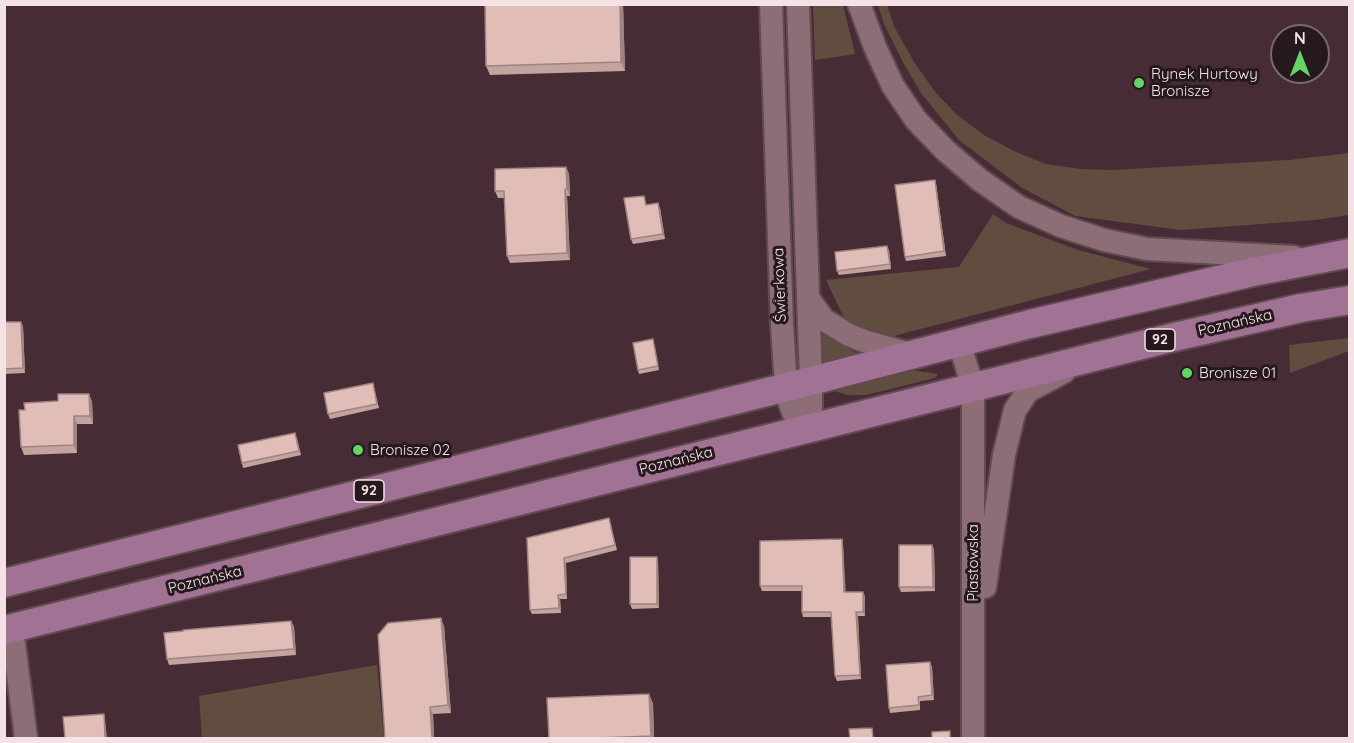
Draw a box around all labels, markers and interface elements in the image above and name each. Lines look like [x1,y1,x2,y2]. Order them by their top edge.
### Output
north arrow [1270,24,1330,84]
text: N [1294,28,1306,48]
place label: Rynek Hurtowy Bronisze [1151,65,1258,100]
marker: Rynek Hurtowy Bronisze [1132,76,1146,90]
street label: Świerkowa [770,248,790,322]
street label: Poznańska [1196,306,1274,340]
road number: 92 [1145,329,1175,351]
place label: Bronisze 01 [1199,364,1276,382]
marker: Bronisze 01 [1180,366,1194,380]
place label: Bronisze 02 [370,441,450,459]
marker: Bronisze 02 [351,443,365,457]
street label: Poznańska [637,443,715,479]
road number: 92 [354,480,384,502]
street label: Piastowska [964,524,982,602]
street label: Poznańska [166,562,244,598]

